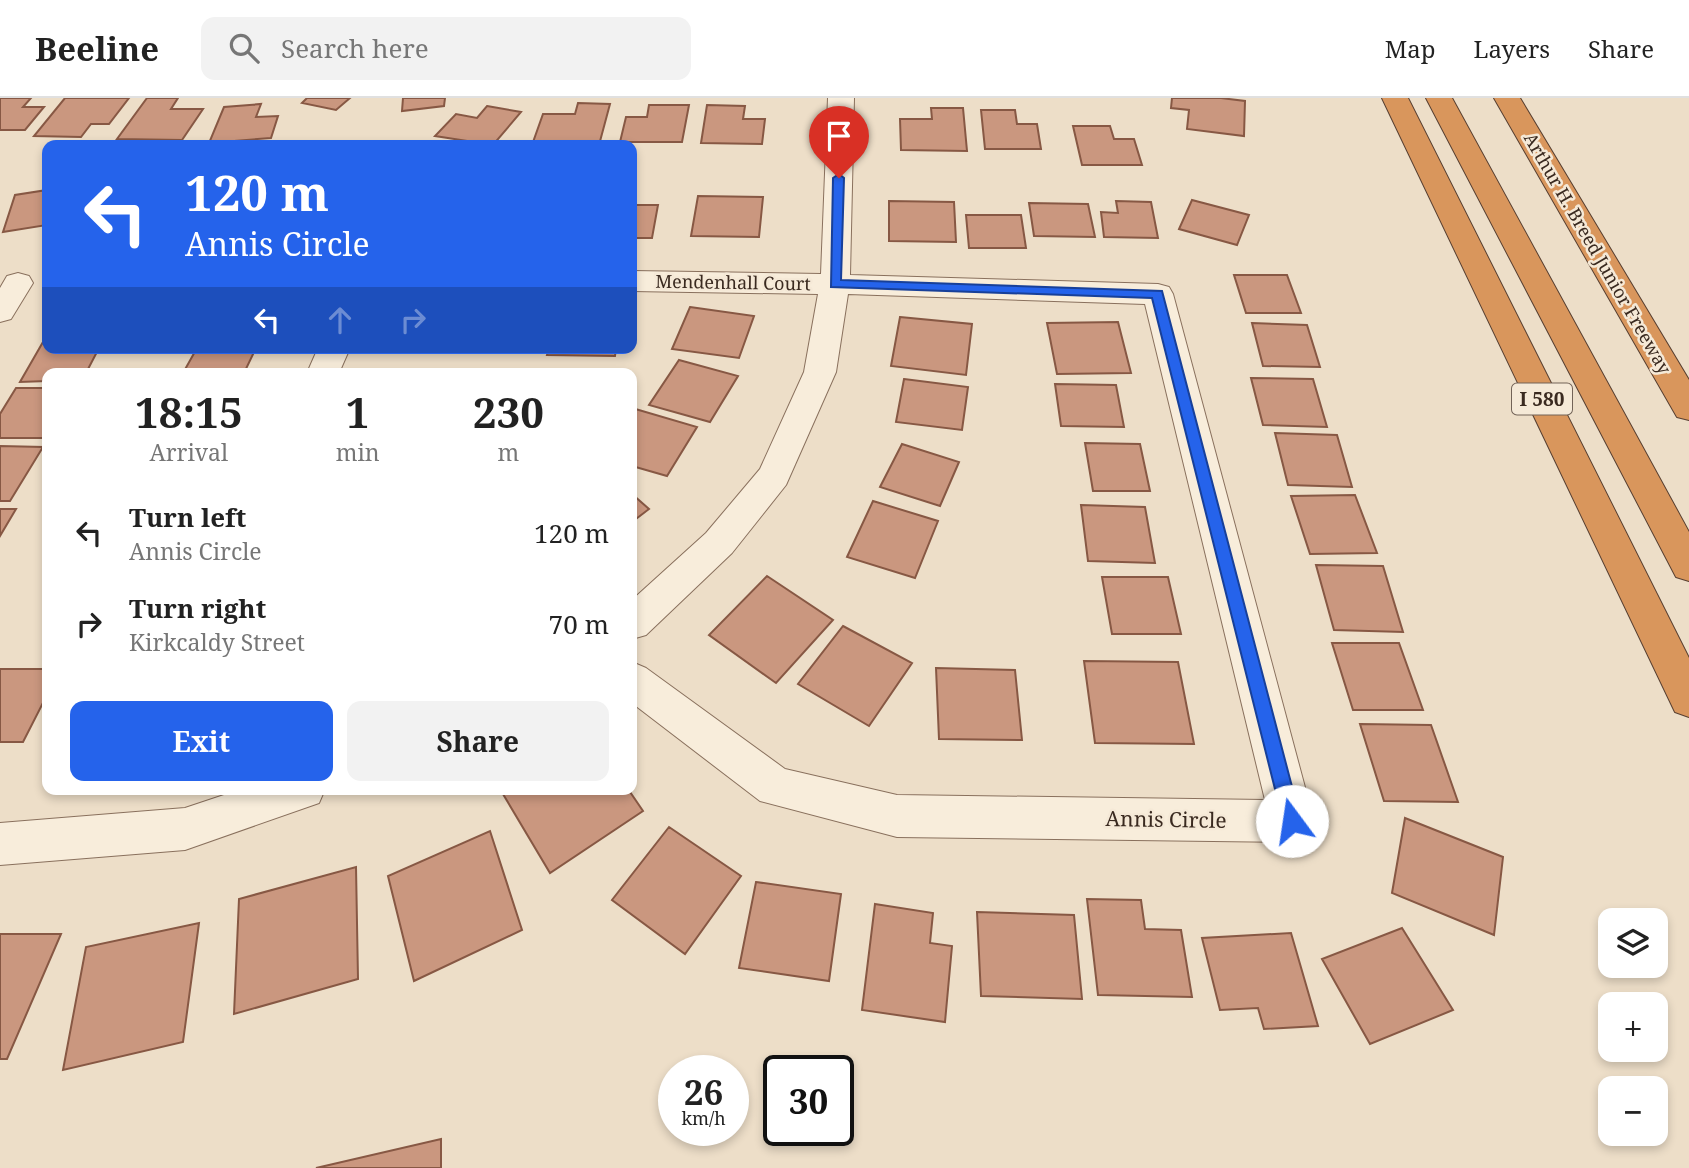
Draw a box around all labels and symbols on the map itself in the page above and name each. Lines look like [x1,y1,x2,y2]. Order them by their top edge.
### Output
pin [809,106,869,178]
street label: Arthur H. Breed Junior Freeway [1519,128,1678,379]
street label: Mendenhall Court [655,269,811,295]
road number: I 580 [1512,384,1572,414]
position arrow [1255,784,1329,858]
street label: Annis Circle [1105,804,1227,834]
speed limit sign: 30 [763,1055,854,1146]

